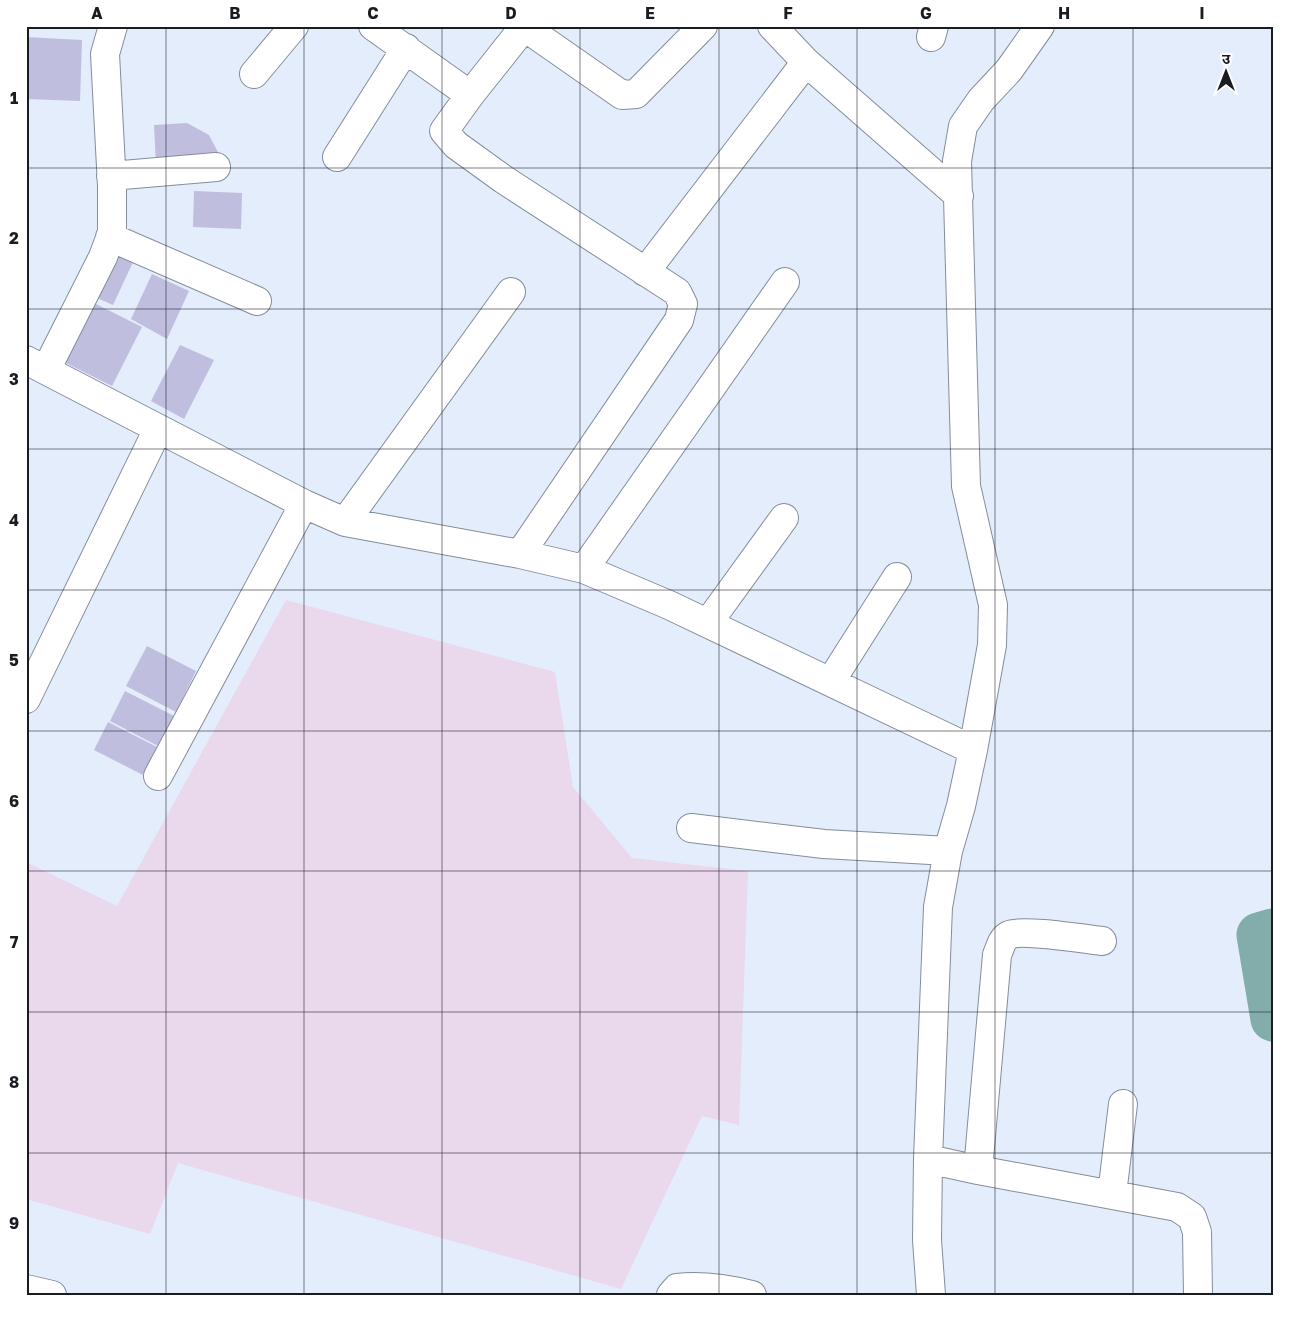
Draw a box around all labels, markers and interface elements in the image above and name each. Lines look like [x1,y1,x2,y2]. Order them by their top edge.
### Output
text: A [91,3,103,23]
text: B [229,3,241,23]
text: C [367,3,379,23]
text: D [505,3,517,23]
text: E [645,3,655,23]
text: F [783,3,793,23]
text: G [920,3,932,23]
text: H [1058,3,1070,23]
text: I [1199,3,1205,23]
north arrow [1202,48,1252,98]
text: उ [1222,50,1231,67]
text: 1 [10,88,18,108]
text: 2 [9,228,19,248]
text: 3 [9,369,19,389]
text: 4 [9,510,19,530]
text: 5 [9,650,19,670]
text: 6 [9,791,19,811]
text: 7 [10,932,19,952]
text: 8 [9,1072,19,1092]
text: 9 [9,1213,19,1233]

